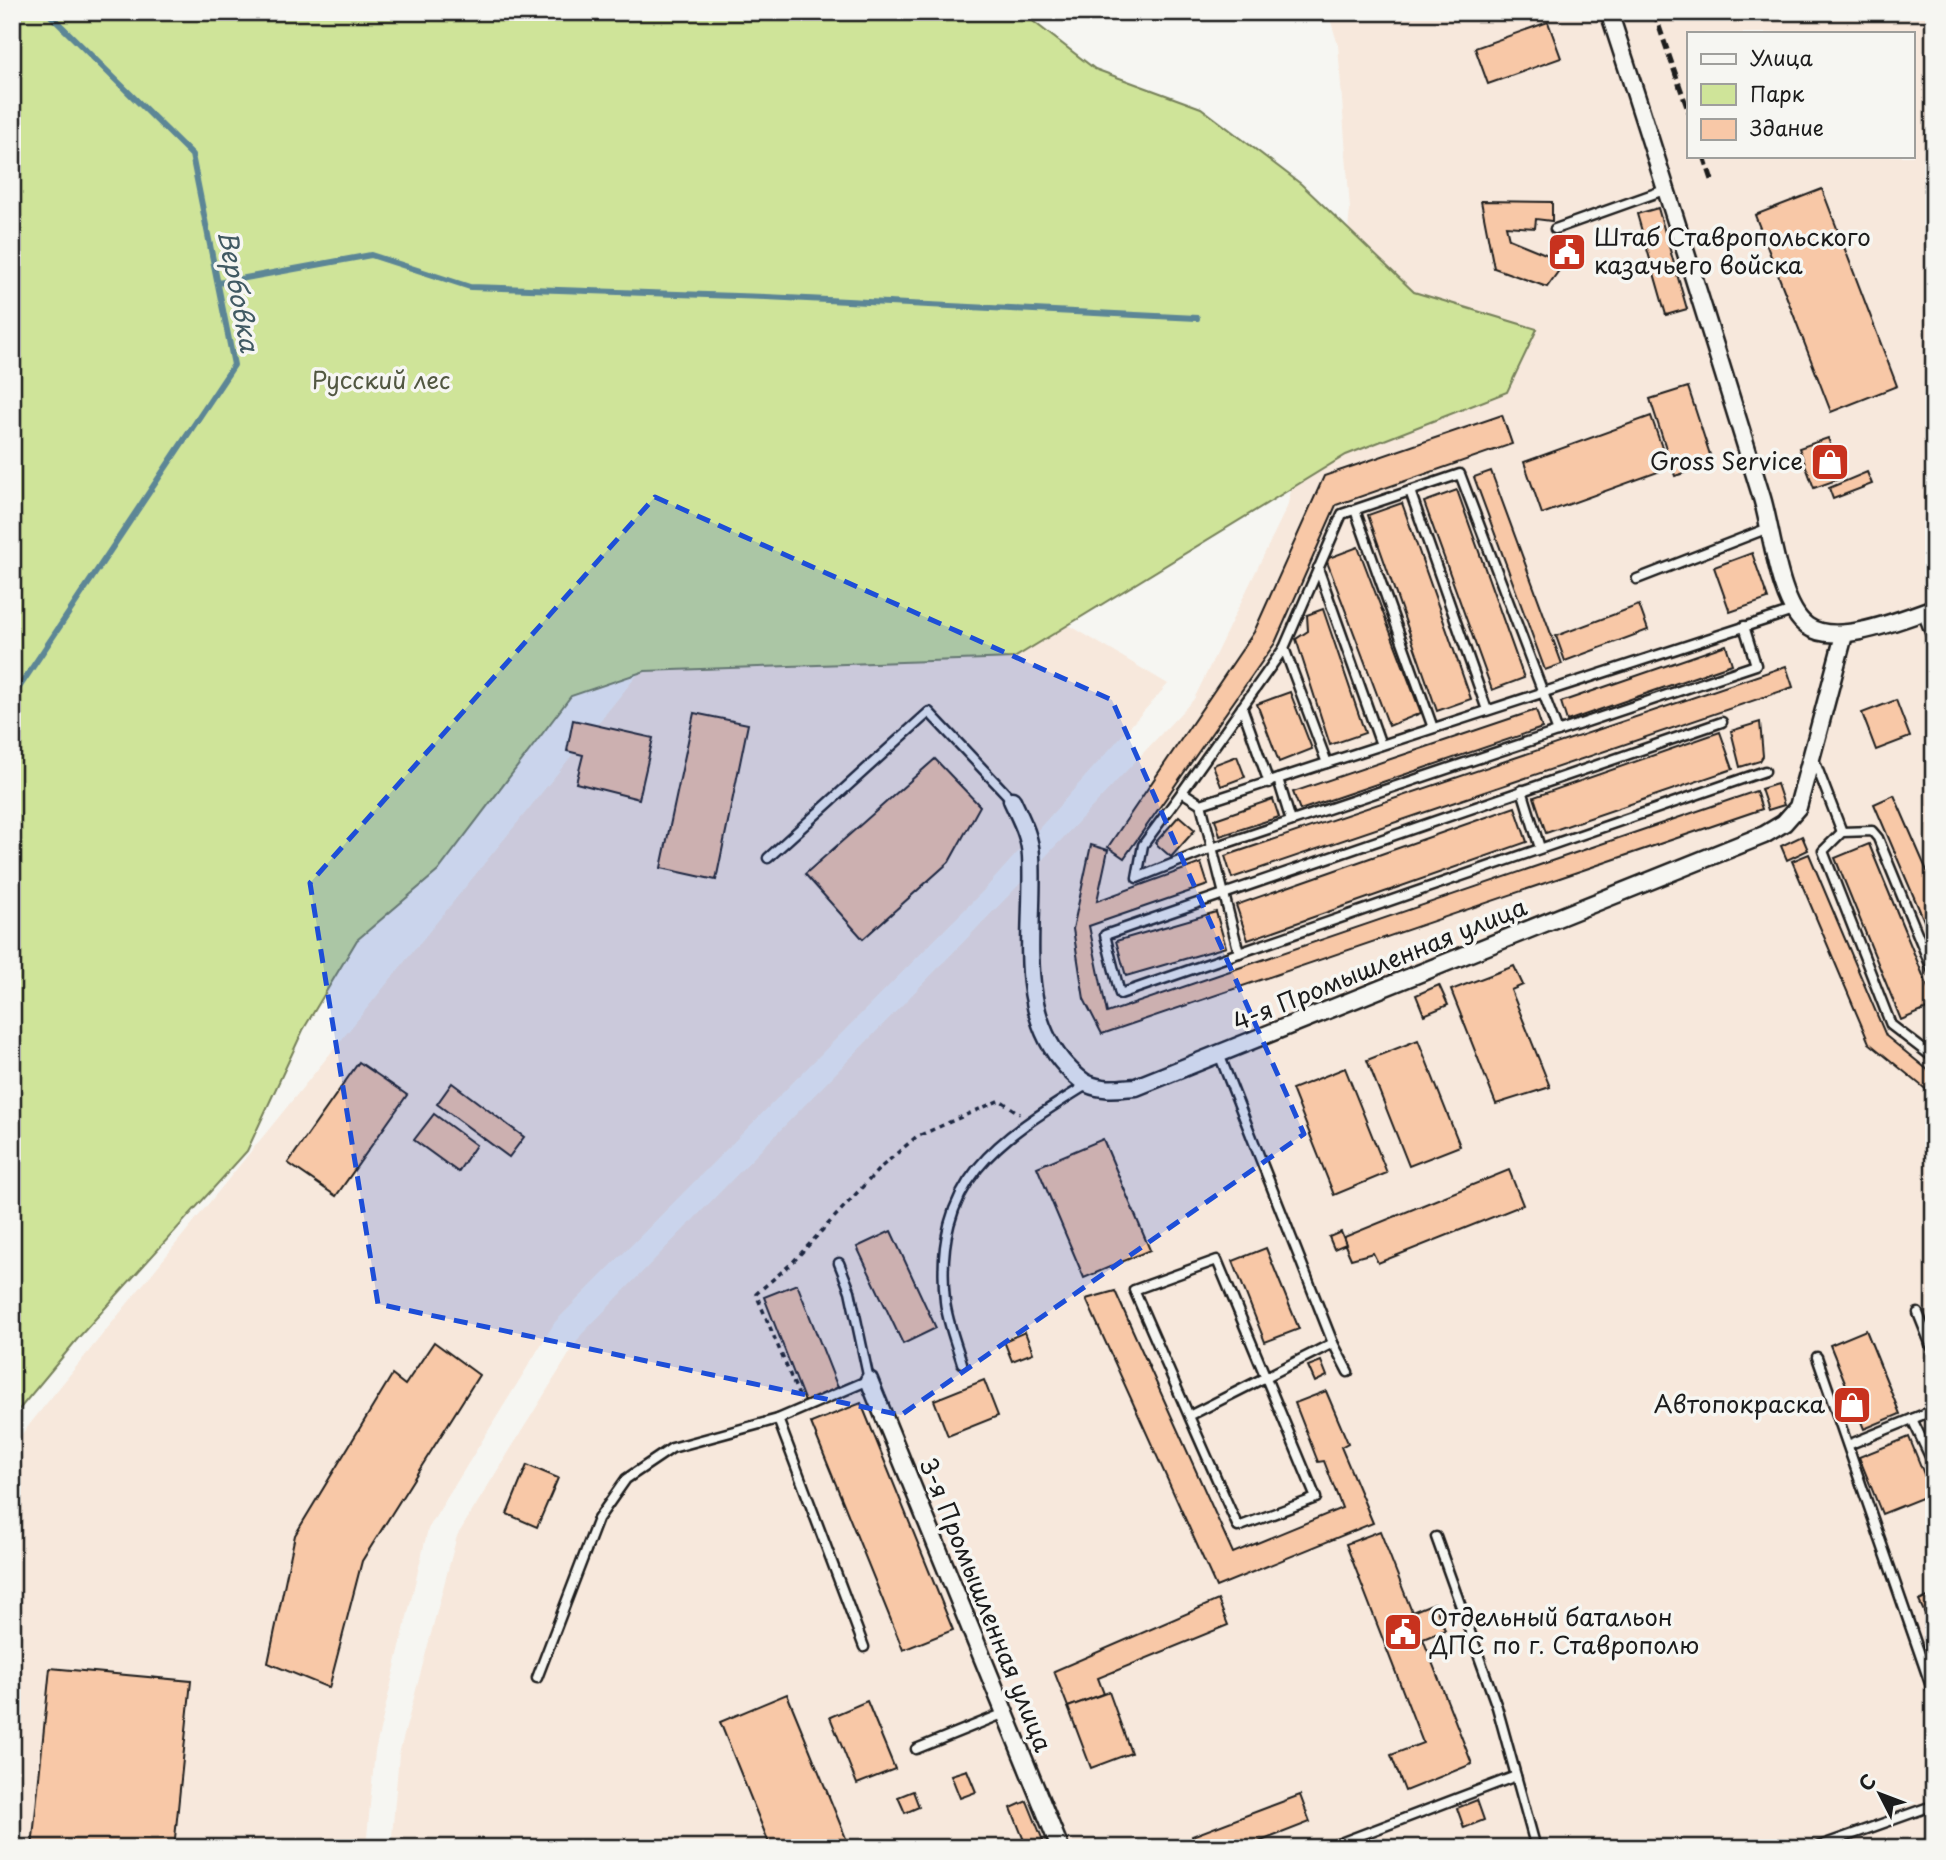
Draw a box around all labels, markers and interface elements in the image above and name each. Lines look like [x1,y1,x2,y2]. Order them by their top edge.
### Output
legend [1687,32,1914,158]
text: Улица [1750,41,1813,73]
text: Парк [1750,77,1805,109]
text: Здание [1750,111,1824,143]
place label: Штаб Ставропольского казачьего войска [1594,218,1871,282]
water label: Вербовка [209,226,271,356]
public building icon: Штаб Ставропольского казачьего войска [1546,231,1588,273]
park label: Русский лес [312,361,450,397]
shop icon: Gross Service [1809,441,1851,483]
place label: Gross Service [1650,442,1803,478]
street label: 4-я Промышленная улица [1227,888,1532,1039]
shop icon: Автопокраска [1831,1384,1873,1426]
place label: Автопокраска [1654,1385,1825,1421]
street label: 3-я Промышленная улица [911,1452,1062,1757]
place label: Отдельный батальон ДПС по г. Ставрополю [1429,1598,1699,1662]
public building icon: Отдельный батальон ДПС по г. Ставрополю [1382,1611,1424,1653]
north arrow [1844,1758,1914,1828]
text: С [1851,1767,1882,1797]

